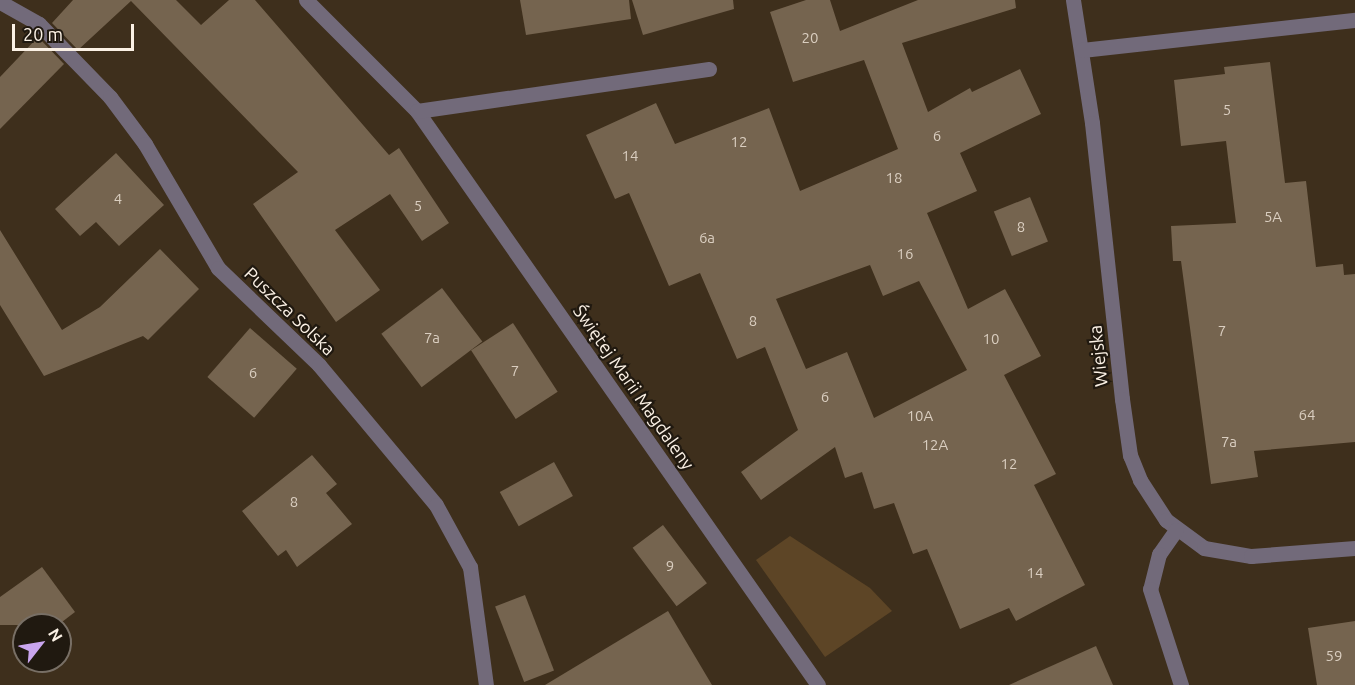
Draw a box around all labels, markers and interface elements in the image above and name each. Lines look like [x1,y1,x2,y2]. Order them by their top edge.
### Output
scale bar [15,12,136,50]
text: 20 m [23,24,63,44]
house number: 20 [802,29,818,47]
house number: 5 [1223,101,1231,119]
house number: 6 [933,127,941,145]
house number: 12 [731,133,747,151]
house number: 14 [622,147,638,165]
house number: 18 [886,169,902,187]
house number: 4 [114,190,122,208]
house number: 5 [414,197,422,215]
house number: 5A [1264,208,1282,226]
house number: 8 [1017,218,1025,236]
house number: 6a [699,229,715,247]
house number: 16 [897,245,913,263]
street label: Puszcza Solska [240,262,340,360]
street label: Świętej Marii Magdaleny [569,300,699,474]
house number: 8 [749,312,757,330]
house number: 7 [1218,322,1226,340]
street label: Wiejska [1084,324,1112,388]
house number: 7a [424,329,440,347]
house number: 10 [983,330,999,348]
house number: 7 [511,362,519,380]
house number: 6 [249,364,257,382]
house number: 6 [821,388,829,406]
house number: 64 [1299,406,1315,424]
house number: 10A [907,407,933,425]
house number: 7a [1221,433,1237,451]
house number: 12A [922,436,948,454]
house number: 12 [1001,455,1017,473]
house number: 8 [290,493,298,511]
house number: 9 [666,557,674,575]
house number: 14 [1027,564,1043,582]
north arrow [12,613,72,673]
text: N [45,625,67,645]
house number: 59 [1326,647,1342,665]

